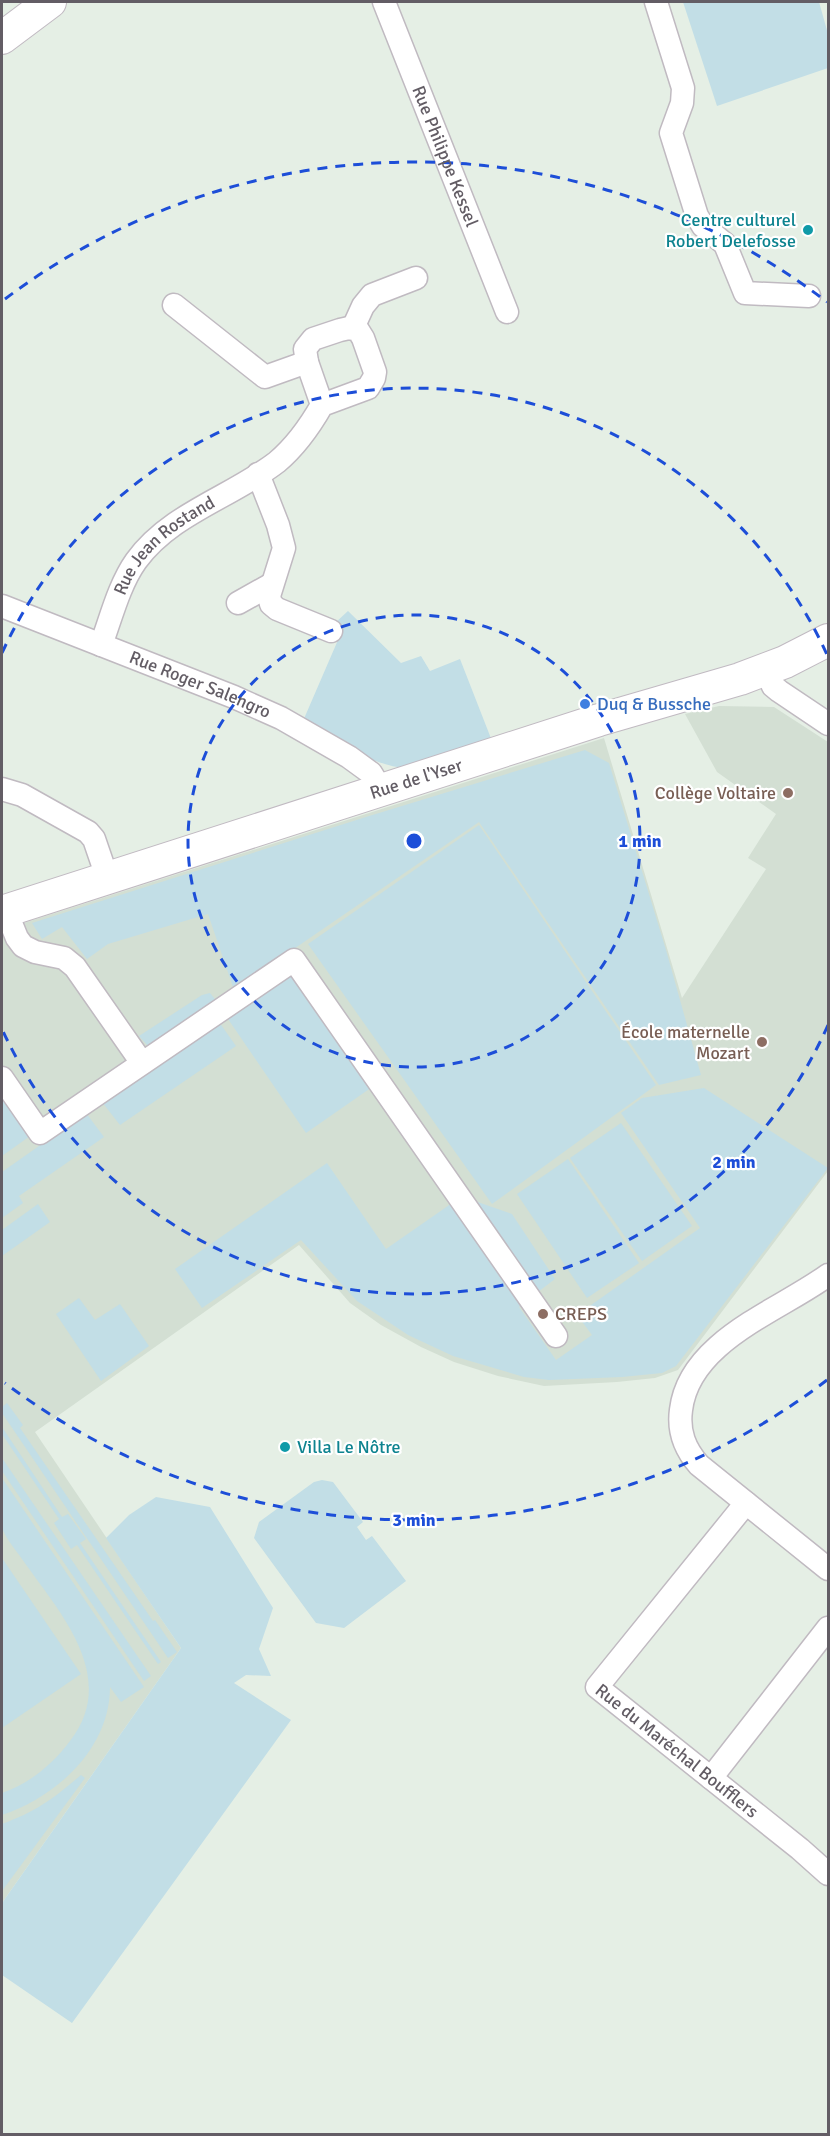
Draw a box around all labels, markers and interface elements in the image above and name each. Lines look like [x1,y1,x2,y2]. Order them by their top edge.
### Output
street label: Rue Philippe Kessel [407,83,483,230]
place label: Centre culturel Robert Delefosse [666,209,796,252]
marker: Centre culturel Robert Delefosse [801,223,815,237]
street label: Rue Jean Rostand [109,491,219,598]
street label: Rue Roger Salengro [126,646,274,723]
place label: Duq & Bussche [597,693,711,715]
marker: Duq & Bussche [578,697,592,711]
street label: Rue de l'Yser [367,754,465,804]
place label: Collège Voltaire [655,782,776,804]
marker: Collège Voltaire [781,786,795,800]
text: 1 min [618,830,662,852]
centre of rings [404,831,424,851]
place label: École maternelle Mozart [621,1021,750,1064]
marker: École maternelle Mozart [755,1035,769,1049]
text: 2 min [712,1151,756,1173]
place label: CREPS [555,1303,607,1325]
marker: CREPS [536,1307,550,1321]
place label: Villa Le Nôtre [297,1436,401,1458]
marker: Villa Le Nôtre [278,1440,292,1454]
text: 3 min [392,1509,436,1531]
street label: Rue du Maréchal Boufflers [591,1679,763,1823]

